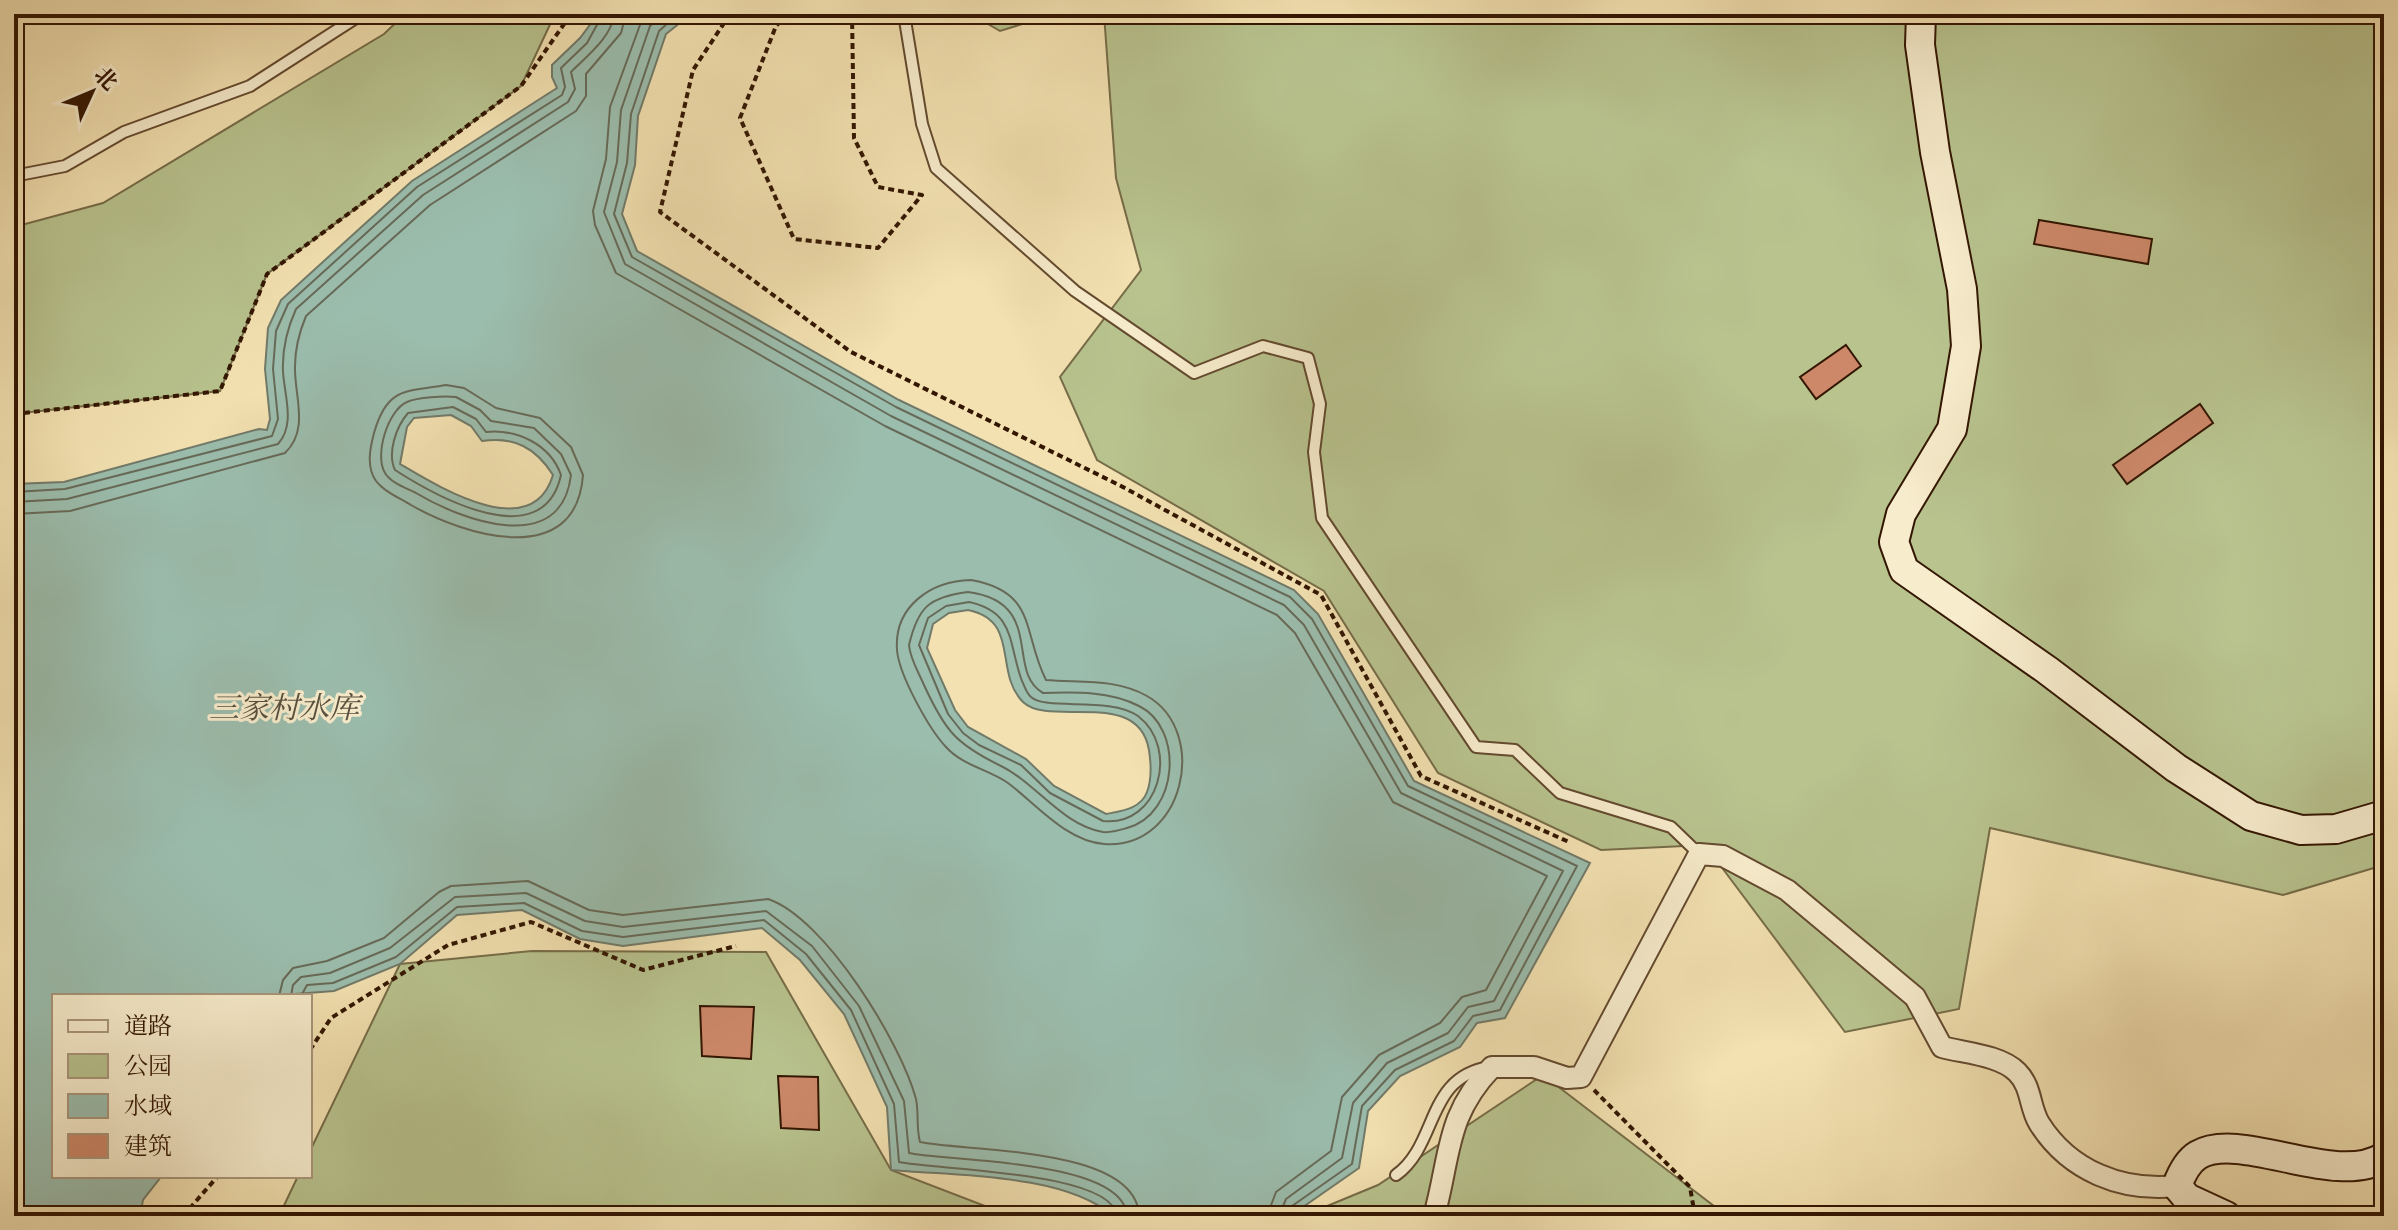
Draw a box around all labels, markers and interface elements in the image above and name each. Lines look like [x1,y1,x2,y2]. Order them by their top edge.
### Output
north arrow [52,52,132,132]
text: 北 [89,61,123,96]
water label: 三家村水库 [209,690,364,726]
legend [52,994,312,1178]
text: 道路 [124,1011,172,1041]
text: 公园 [124,1051,172,1081]
text: 水域 [124,1091,172,1121]
text: 建筑 [124,1131,172,1161]

